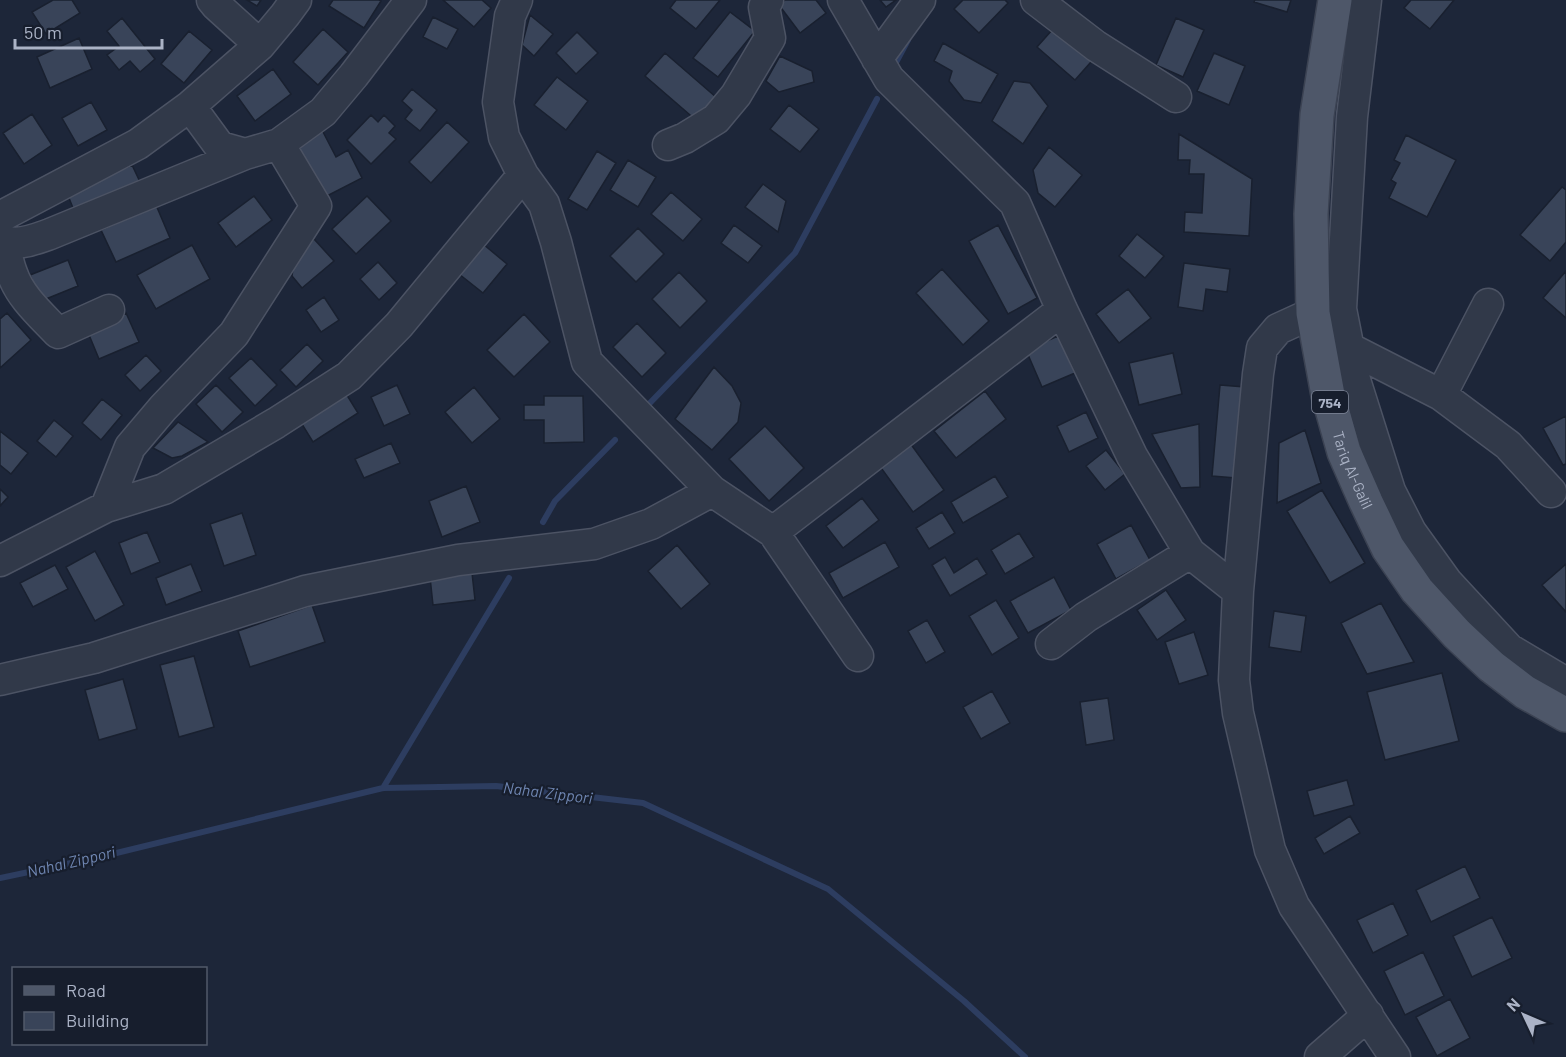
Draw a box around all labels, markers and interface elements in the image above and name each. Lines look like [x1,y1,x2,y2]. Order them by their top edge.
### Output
scale bar [15,12,162,50]
text: 50 m [24,21,62,43]
road number: 754 [1312,391,1348,413]
street label: Tariq Al-Galil [1330,429,1377,512]
water label: Nahal Zippori [502,777,594,807]
water label: Nahal Zippori [25,842,117,880]
legend [12,967,207,1045]
text: Road [66,979,106,1001]
north arrow [1494,985,1554,1045]
text: N [1502,994,1523,1015]
text: Building [66,1009,129,1031]

